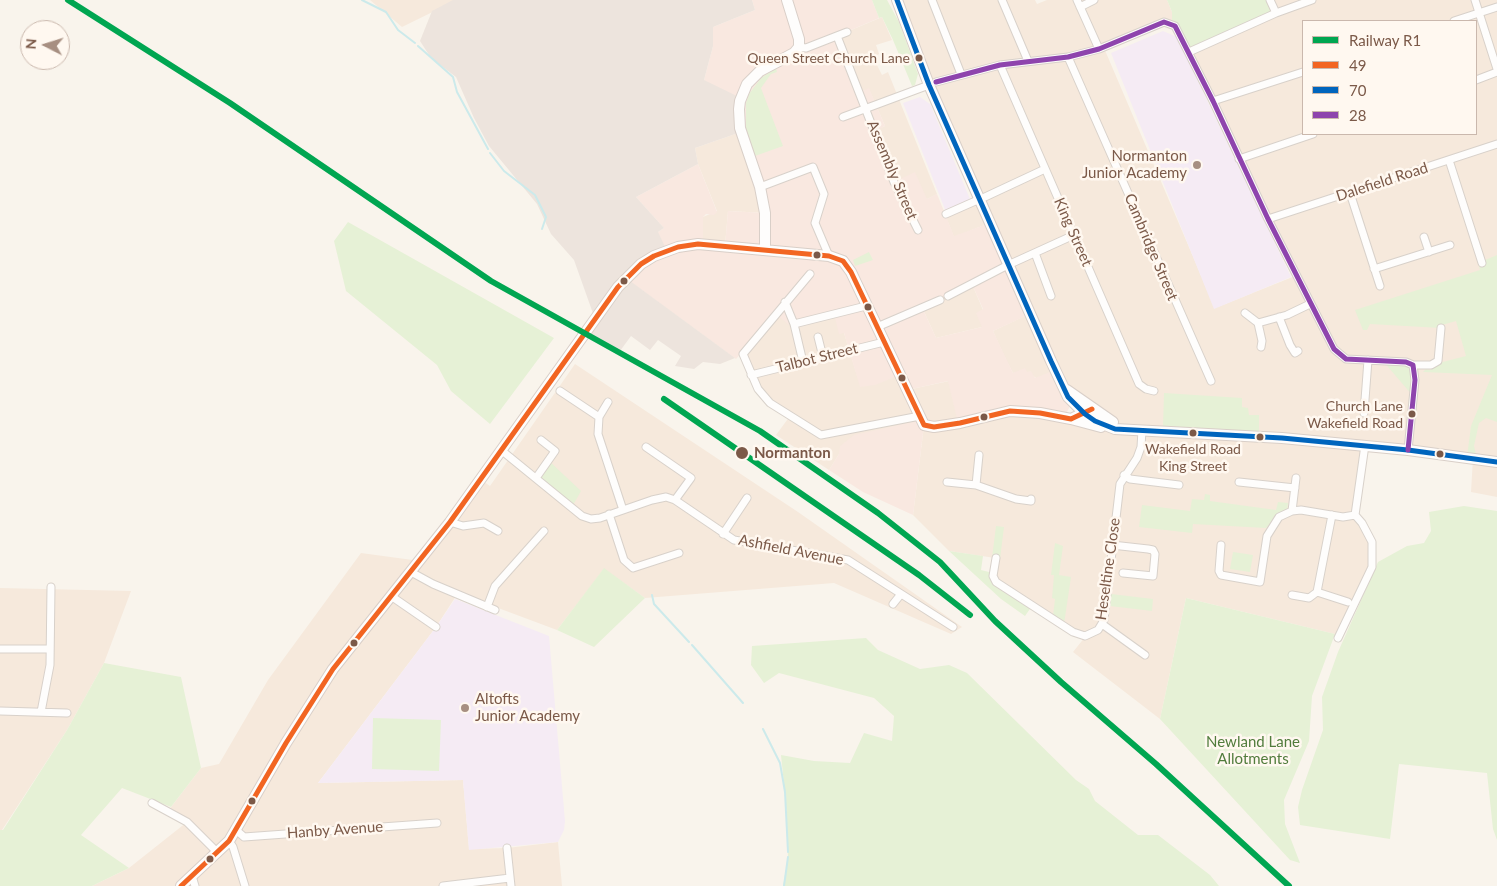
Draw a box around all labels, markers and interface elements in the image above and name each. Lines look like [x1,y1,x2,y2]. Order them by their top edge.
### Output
north arrow [20,20,70,70]
legend [1302,20,1477,135]
text: Railway R1 [1349,31,1421,49]
text: N [22,38,39,50]
place label: Queen Street Church Lane [747,50,910,66]
marker: Queen Street Church Lane [914,53,924,63]
text: 49 [1349,56,1366,74]
text: 70 [1349,81,1366,99]
text: 28 [1349,106,1366,124]
street label: Assembly Street [863,118,921,222]
place label: Normanton Junior Academy [1082,147,1187,182]
marker: Normanton Junior Academy [1191,159,1203,171]
street label: Dalefield Road [1334,159,1430,205]
street label: Cambridge Street [1120,191,1182,303]
street label: King Street [1050,195,1096,269]
unlabelled marker [812,250,822,260]
unlabelled marker [619,276,629,286]
unlabelled marker [863,302,873,312]
street label: Talbot Street [774,339,860,377]
unlabelled marker [897,373,907,383]
place label: Church Lane Wakefield Road [1307,398,1403,431]
marker: Church Lane Wakefield Road [1407,409,1417,419]
unlabelled marker [979,412,989,422]
marker: Wakefield Road King Street [1188,428,1198,438]
unlabelled marker [1255,432,1265,442]
place label: Wakefield Road King Street [1145,441,1241,474]
place label: Normanton [754,444,831,462]
marker: Normanton [734,445,750,461]
unlabelled marker [1435,449,1445,459]
street label: Heseltine Close [1092,517,1124,621]
street label: Ashfield Avenue [737,531,845,569]
unlabelled marker [349,638,359,648]
place label: Altofts Junior Academy [475,690,580,725]
marker: Altofts Junior Academy [459,702,471,714]
park label: Newland Lane Allotments [1206,733,1300,768]
unlabelled marker [247,796,257,806]
street label: Hanby Avenue [286,818,384,842]
unlabelled marker [205,854,215,864]

